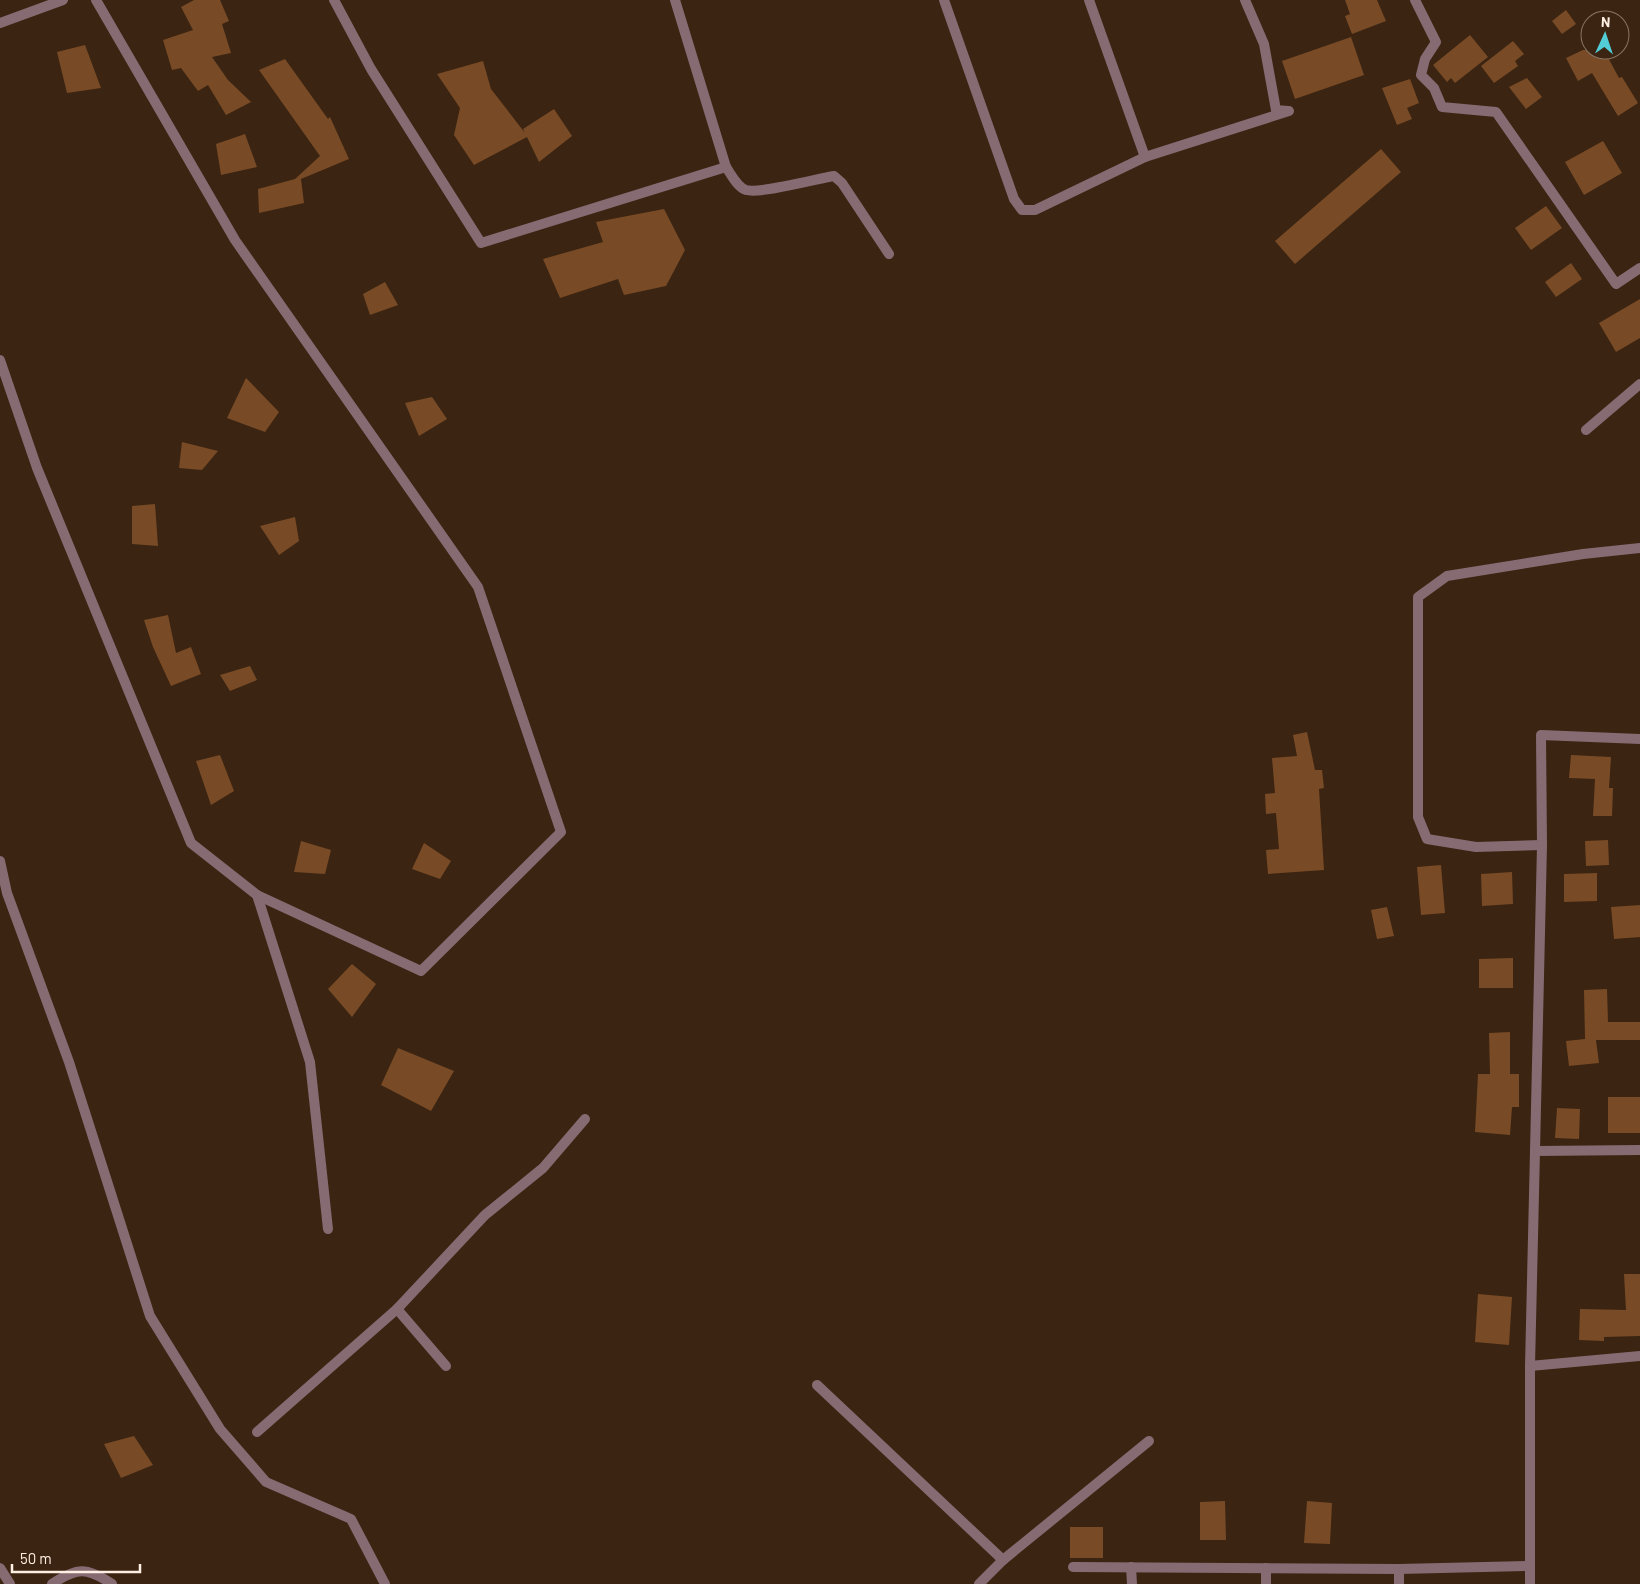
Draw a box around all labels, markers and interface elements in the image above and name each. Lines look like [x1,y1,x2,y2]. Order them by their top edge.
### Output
north arrow [1580,10,1630,60]
text: N [1601,13,1611,30]
scale bar [12,1542,140,1574]
text: 50 m [20,1549,52,1567]

